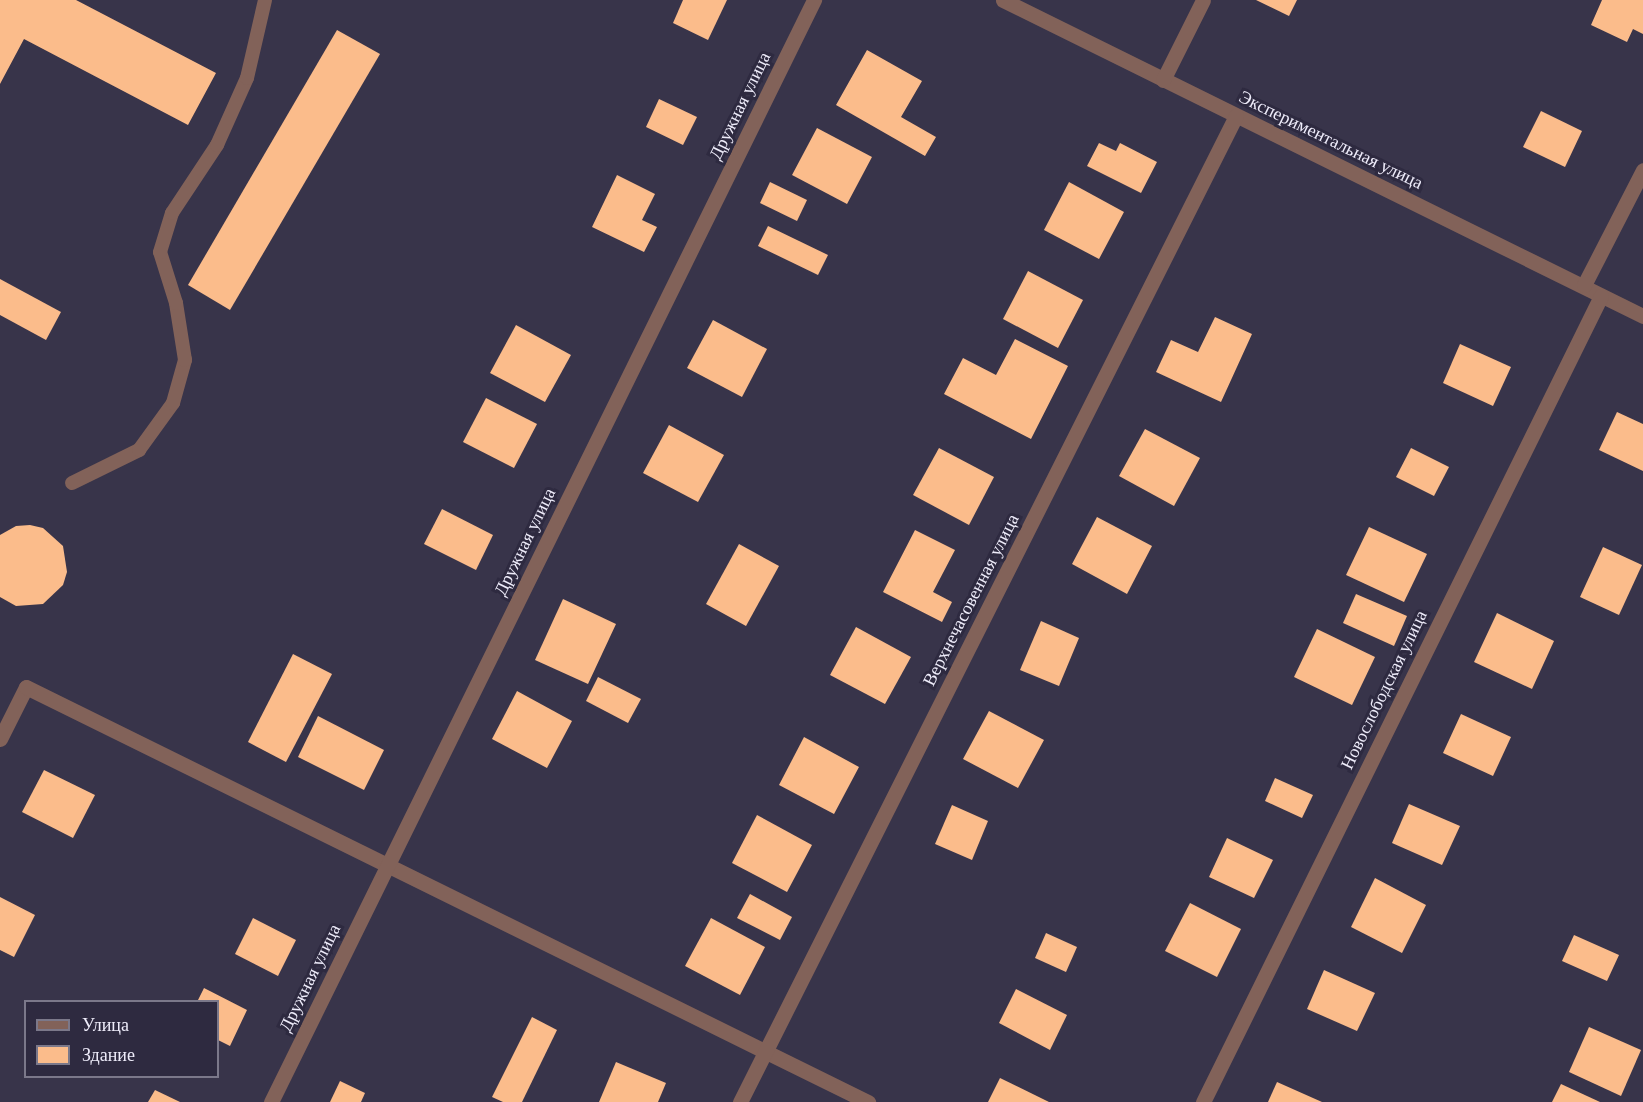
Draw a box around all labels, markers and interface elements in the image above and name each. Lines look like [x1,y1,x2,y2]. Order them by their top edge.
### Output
street label: Дружная улица [705,49,775,163]
street label: Экспериментальная улица [1236,86,1426,194]
street label: Дружная улица [490,485,560,599]
street label: Верхнечасовенная улица [918,510,1024,690]
street label: Новослободская улица [1336,607,1432,773]
street label: Дружная улица [275,921,345,1035]
legend [24,1000,219,1078]
text: Улица [82,1015,129,1035]
text: Здание [82,1045,135,1065]

